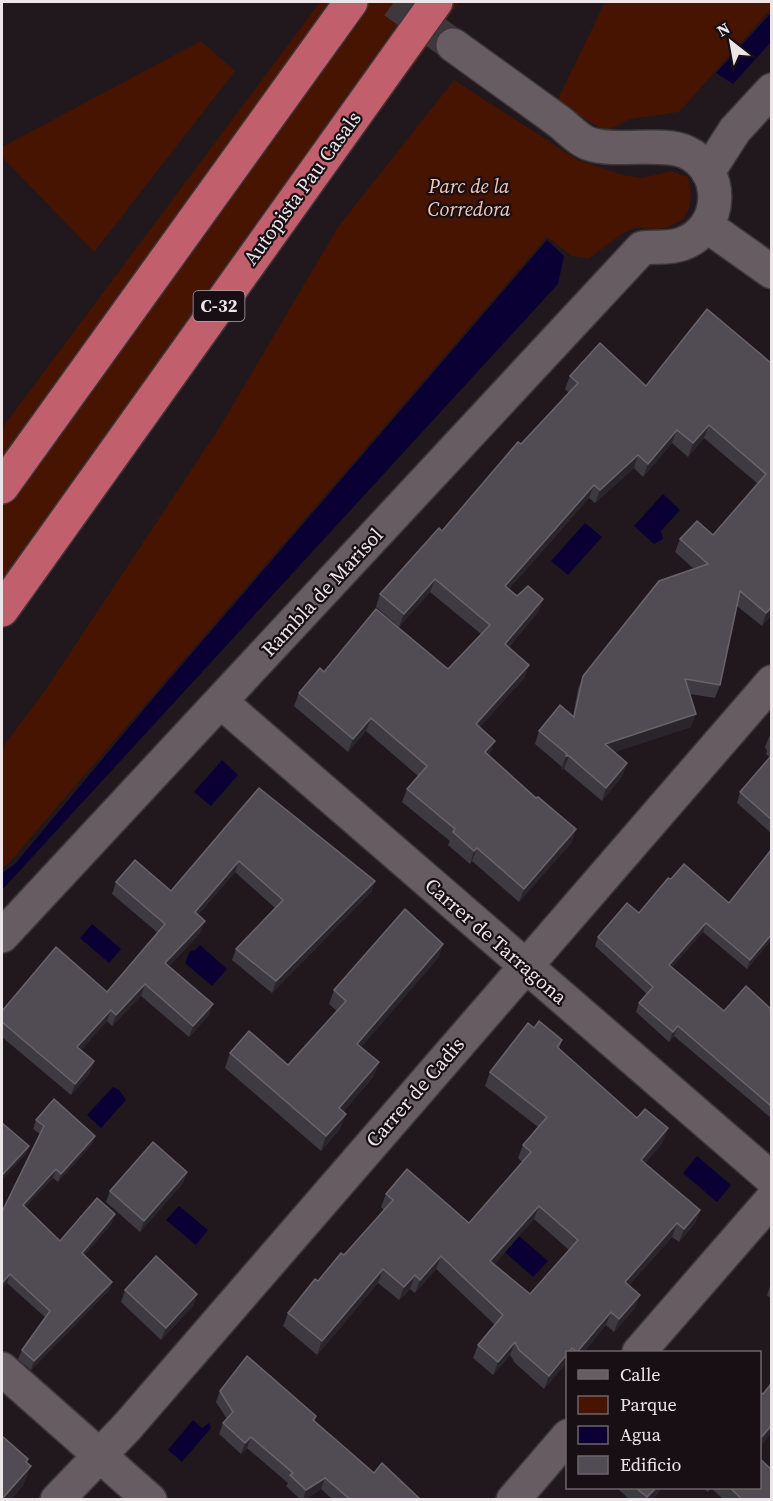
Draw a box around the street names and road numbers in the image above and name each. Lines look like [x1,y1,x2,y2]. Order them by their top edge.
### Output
street label: Autopista Pau Casals [237,105,367,271]
road number: C-32 [194,291,244,321]
street label: Rambla de Marisol [255,521,389,663]
street label: Carrer de Tarragona [419,871,574,1011]
street label: Carrer de Cadis [359,1031,471,1153]

